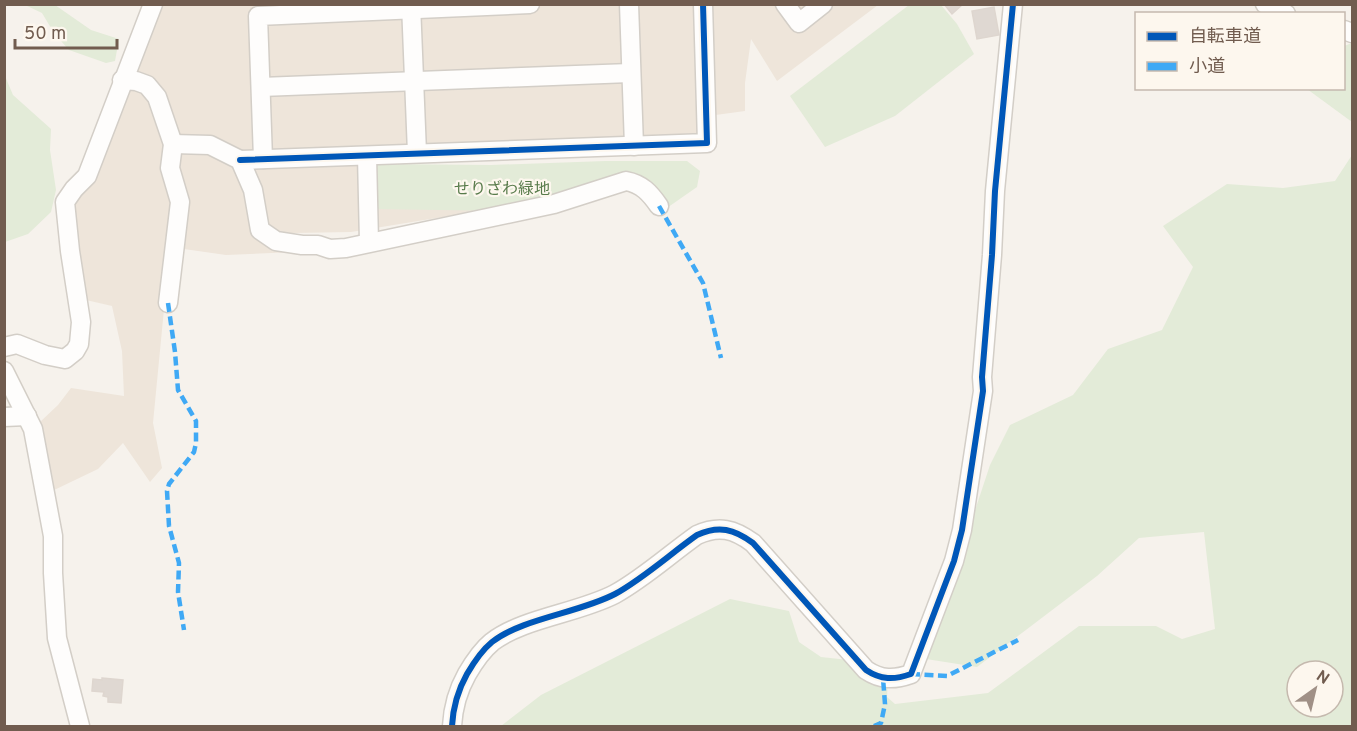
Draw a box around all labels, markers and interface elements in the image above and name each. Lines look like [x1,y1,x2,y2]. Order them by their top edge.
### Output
scale bar [15,12,117,50]
legend [1135,12,1345,90]
text: 50 m [24,23,66,46]
text: 自転車道 [1189,26,1261,49]
text: 小道 [1189,56,1225,79]
park label: せりざわ緑地 [454,180,550,200]
north arrow [1285,659,1345,719]
text: N [1312,667,1333,690]

